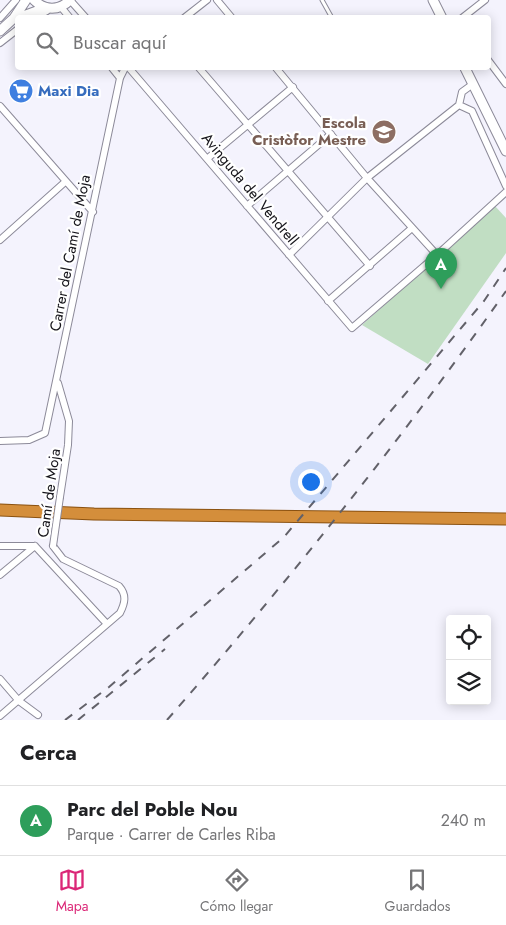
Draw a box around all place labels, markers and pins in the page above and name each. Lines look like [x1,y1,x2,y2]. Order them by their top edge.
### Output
supermarket icon: Maxi Dia [8,78,34,104]
place label: Maxi Dia [38,80,99,102]
place label: Escola Cristòfor Mestre [252,112,366,151]
school or university icon: Escola Cristòfor Mestre [371,119,397,145]
pin: A [425,248,457,289]

